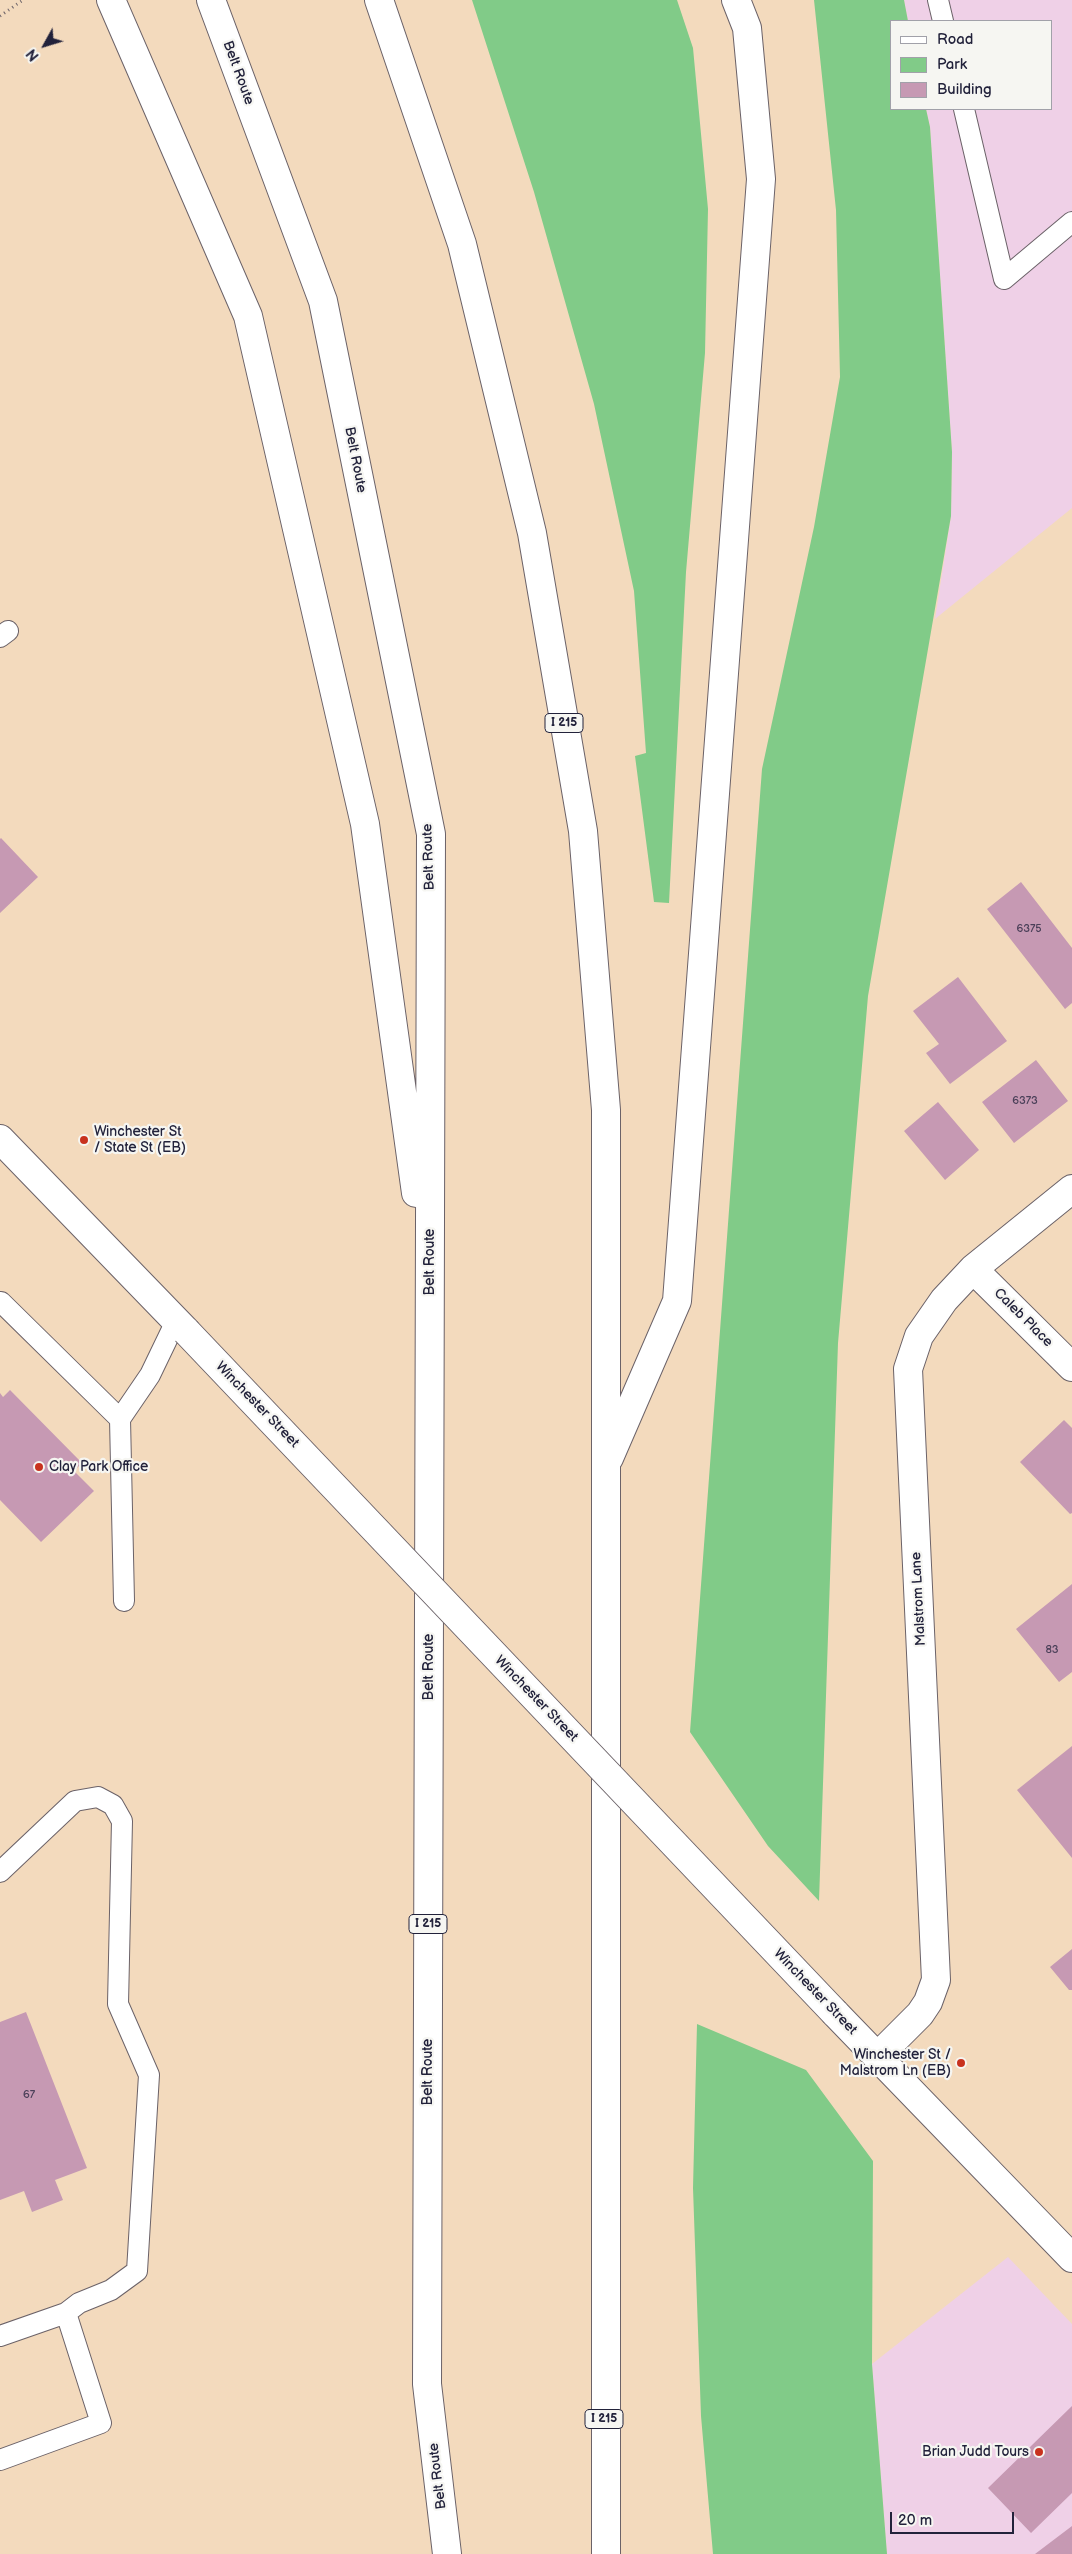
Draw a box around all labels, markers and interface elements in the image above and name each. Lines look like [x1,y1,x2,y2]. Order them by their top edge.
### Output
north arrow [20,20,70,70]
legend [890,20,1052,110]
text: Road [937,30,973,49]
street label: Belt Route [219,39,257,107]
text: N [23,45,43,64]
text: Park [937,55,967,74]
text: Building [937,80,992,99]
street label: Belt Route [340,426,370,494]
road number: I 215 [545,714,583,732]
street label: Belt Route [419,823,439,891]
house number: 6375 [1016,922,1042,936]
house number: 6373 [1012,1094,1038,1108]
place label: Winchester St / State St (EB) [94,1124,186,1156]
marker: Winchester St / State St (EB) [78,1134,90,1146]
street label: Belt Route [422,1229,438,1295]
street label: Caleb Place [990,1285,1056,1351]
street label: Winchester Street [212,1358,302,1452]
place label: Clay Park Office [49,1459,148,1475]
marker: Clay Park Office [33,1461,45,1473]
street label: Malstrom Lane [908,1552,930,1646]
street label: Belt Route [421,1634,437,1700]
house number: 83 [1045,1643,1059,1657]
street label: Winchester Street [491,1652,581,1746]
road number: I 215 [409,1915,447,1934]
street label: Winchester Street [770,1945,860,2039]
street label: Belt Route [420,2039,436,2105]
place label: Winchester St / Malstrom Ln (EB) [840,2047,951,2080]
marker: Winchester St / Malstrom Ln (EB) [955,2057,967,2069]
house number: 67 [23,2088,35,2102]
road number: I 215 [585,2410,623,2428]
street label: Belt Route [426,2442,450,2510]
place label: Brian Judd Tours [922,2444,1029,2460]
marker: Brian Judd Tours [1033,2446,1045,2458]
scale bar [892,2502,1016,2534]
text: 20 m [898,2511,932,2530]

